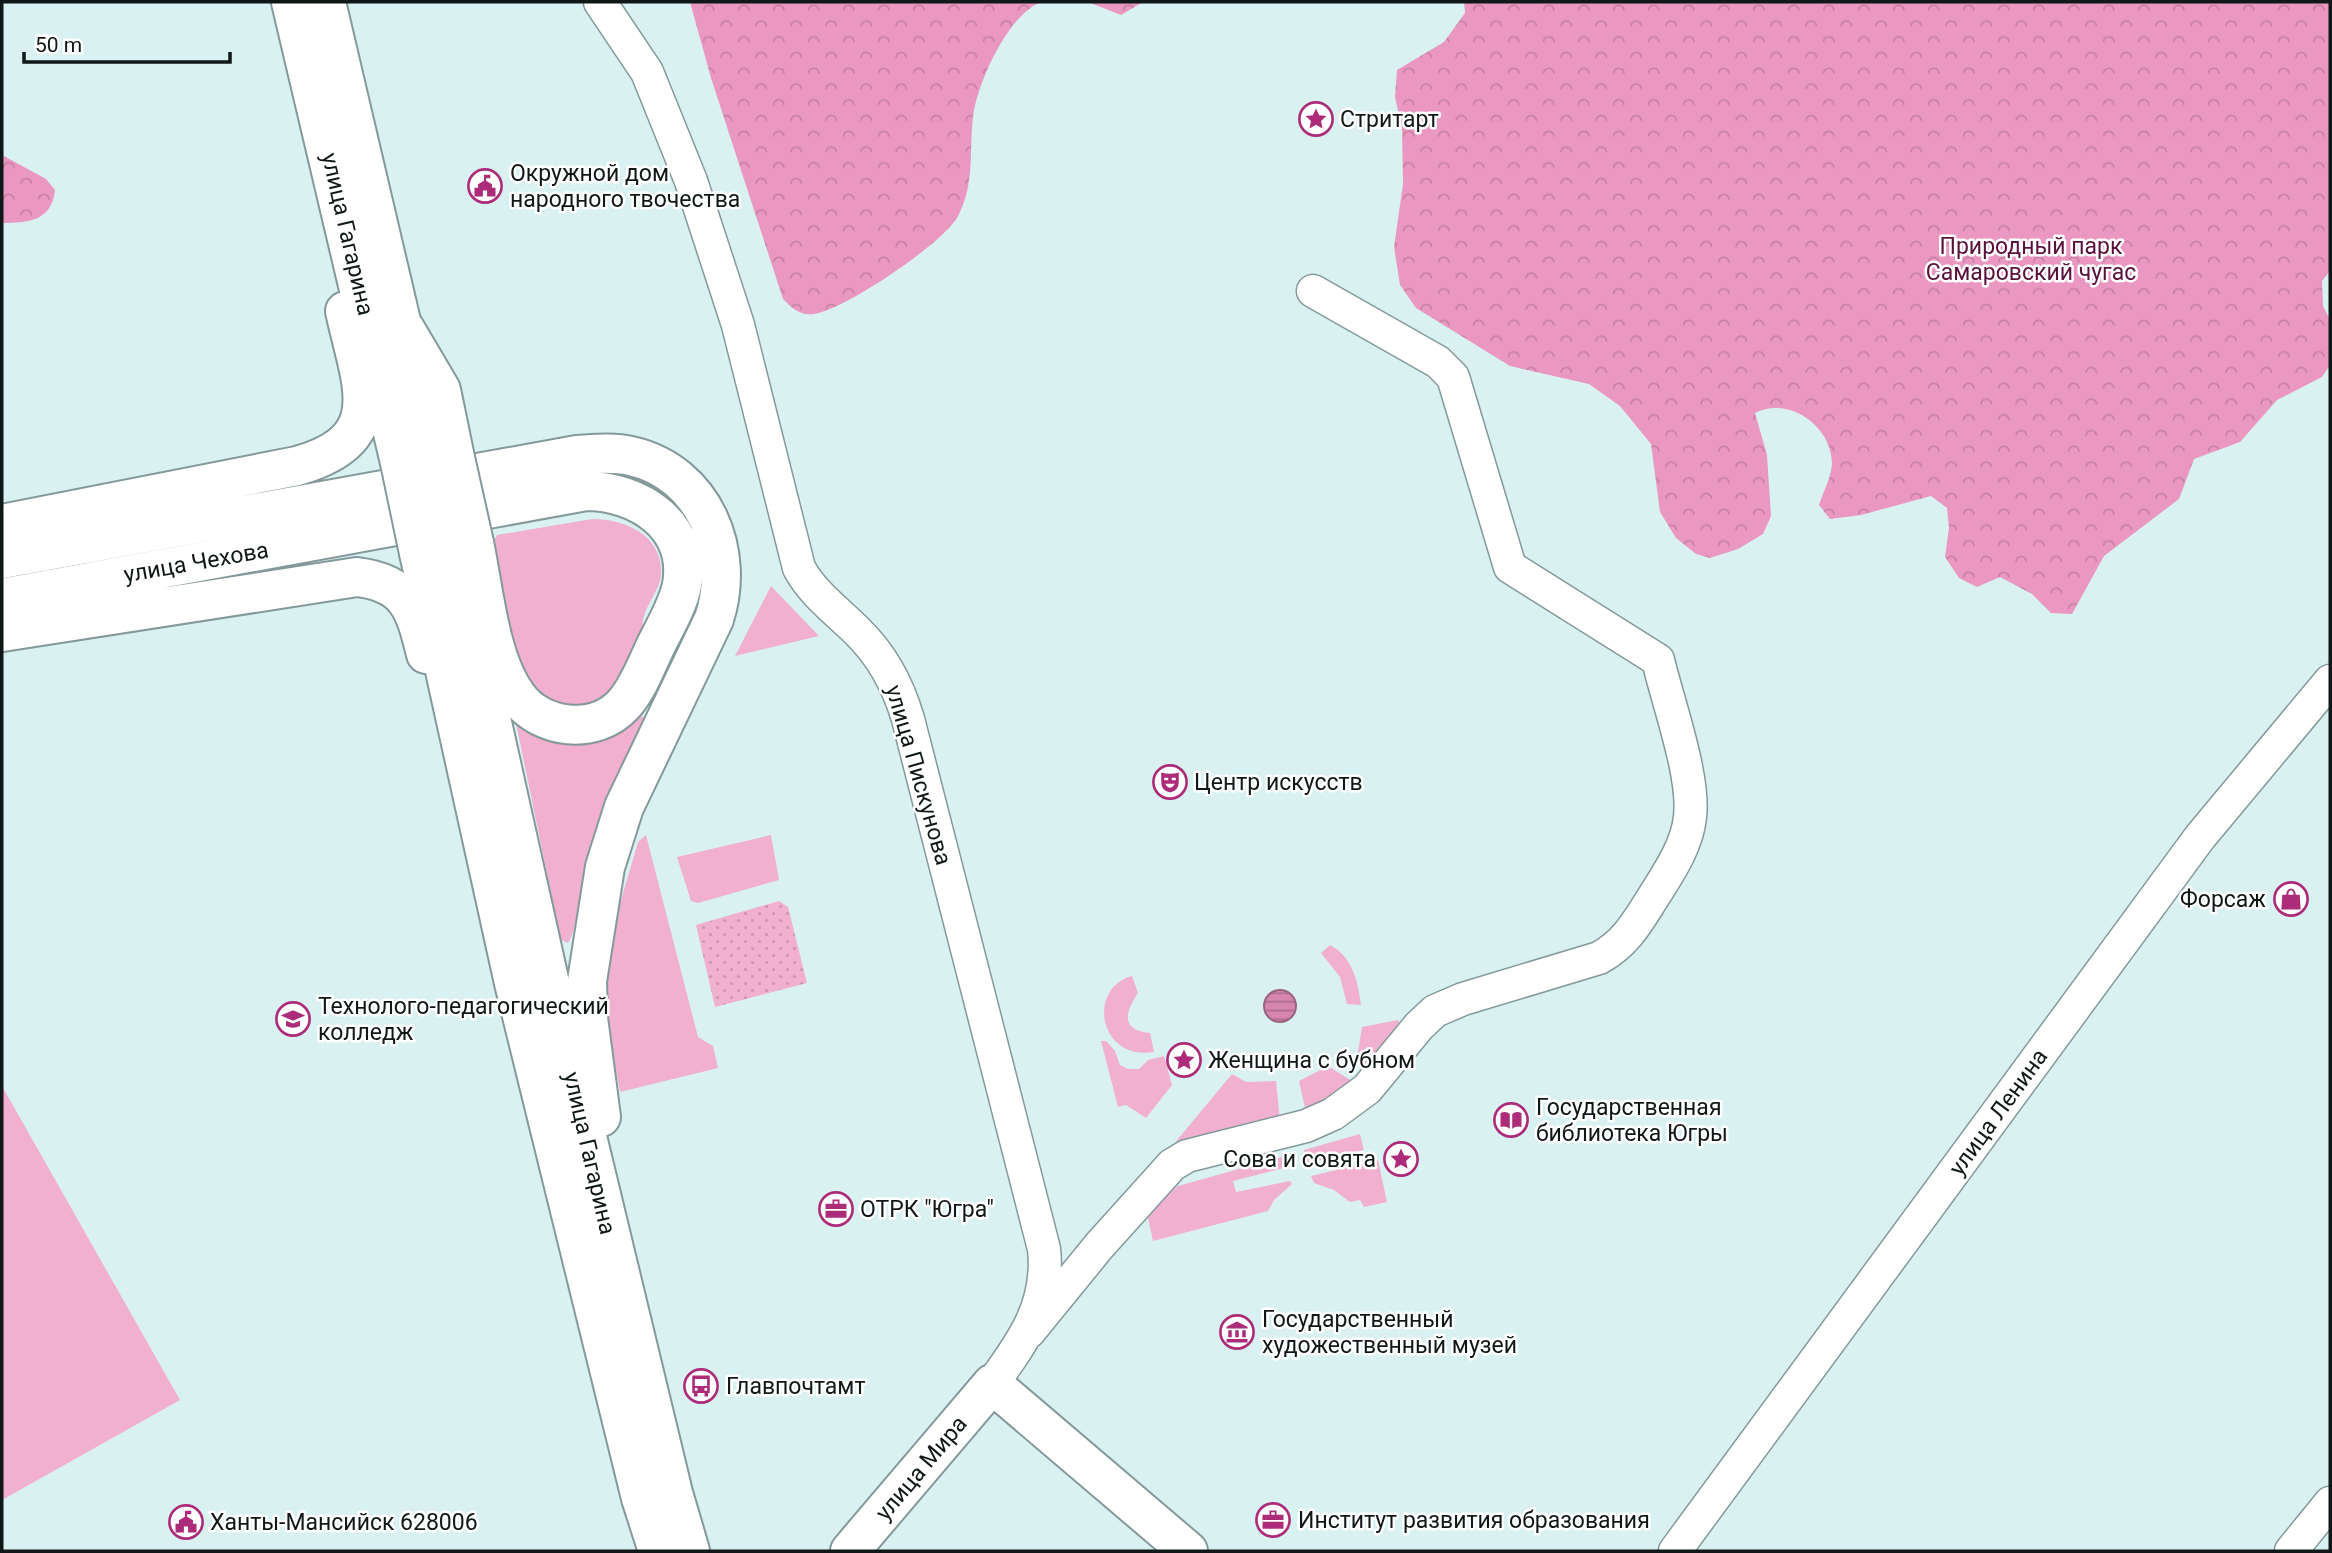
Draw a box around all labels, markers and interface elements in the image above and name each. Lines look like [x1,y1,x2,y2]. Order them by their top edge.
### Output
scale bar [24,21,231,65]
text: 50 m [35,33,82,57]
place icon: Стритарт [1297,100,1335,138]
place label: Стритарт [1340,106,1439,133]
street label: улица Гагарина [316,150,379,318]
place label: Окружной дом народного твочества [510,160,740,213]
public building icon: Окружной дом народного твочества [466,167,504,205]
park label: Природный парк Самаровский чугас [1926,233,2136,286]
street label: улица Чехова [121,536,271,589]
street label: улица Пискунова [880,682,957,868]
theatre icon: Центр искусств [1151,763,1189,801]
place label: Центр искусств [1194,769,1363,796]
shop icon: Форсаж [2272,880,2310,918]
place label: Форсаж [2180,886,2266,913]
place label: Технолого-педагогический колледж [318,993,609,1046]
school or university icon: Технолого-педагогический колледж [274,1000,312,1038]
place icon: Женщина с бубном [1165,1041,1203,1079]
street label: улица Ленина [1944,1044,2053,1181]
place label: Женщина с бубном [1208,1047,1415,1074]
street label: улица Гагарина [558,1069,621,1237]
place label: Государственная библиотека Югры [1536,1094,1728,1147]
library icon: Государственная библиотека Югры [1492,1101,1530,1139]
place icon: Сова и совята [1382,1140,1420,1178]
place label: Сова и совята [1223,1146,1376,1173]
office icon: ОТРК "Югра" [817,1190,855,1228]
place label: ОТРК "Югра" [860,1196,994,1223]
place label: Государственный художественный музей [1262,1306,1517,1359]
museum icon: Государственный художественный музей [1218,1313,1256,1351]
bus stop icon: Главпочтамт [682,1367,720,1405]
place label: Главпочтамт [726,1373,865,1400]
street label: улица Мира [870,1411,973,1526]
office icon: Институт развития образования [1254,1501,1292,1539]
public building icon: Ханты-Мансийск 628006 [167,1503,205,1541]
place label: Институт развития образования [1298,1507,1650,1534]
place label: Ханты-Мансийск 628006 [210,1509,478,1536]

